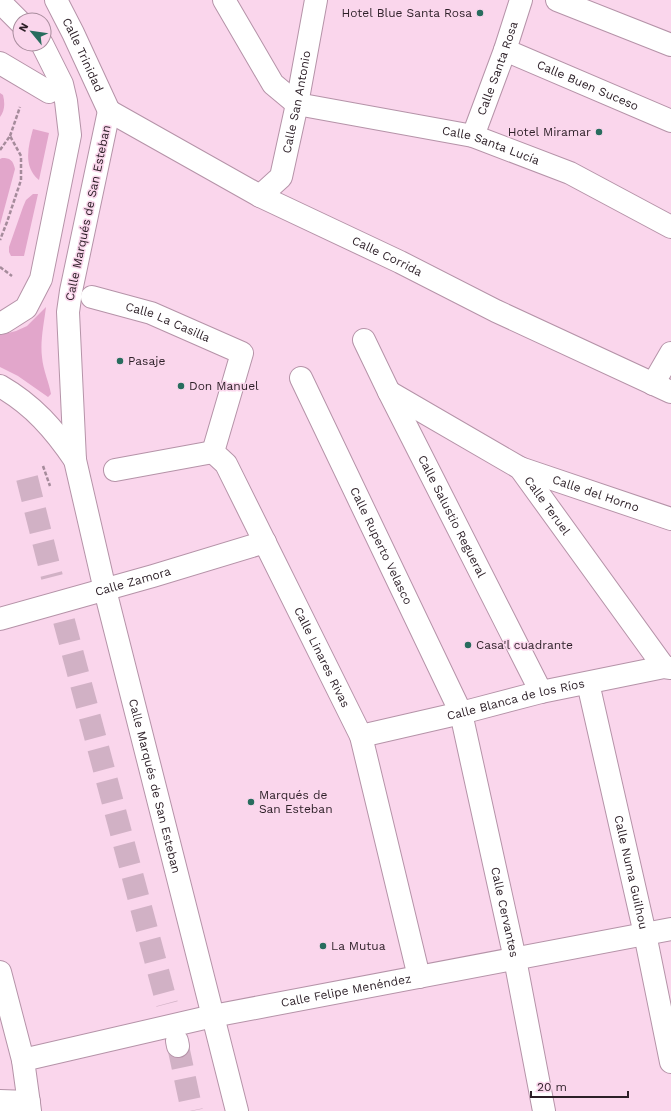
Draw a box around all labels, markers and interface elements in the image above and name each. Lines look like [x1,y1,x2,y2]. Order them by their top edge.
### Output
place label: Hotel Blue Santa Rosa [342,6,472,20]
marker: Hotel Blue Santa Rosa [475,8,485,18]
north arrow [12,12,52,52]
street label: Calle Trinidad [59,15,106,94]
street label: Calle Santa Rosa [474,19,521,117]
text: N [16,21,31,34]
street label: Calle San Antonio [279,50,314,155]
street label: Calle Buen Suceso [535,57,641,113]
street label: Calle Santa Lucía [441,123,542,168]
street label: Calle Marqués de San Esteban [62,124,114,302]
place label: Hotel Miramar [508,125,591,139]
marker: Hotel Miramar [594,127,604,137]
street label: Calle Corrida [350,233,425,279]
street label: Calle La Casilla [124,299,212,345]
place label: Pasaje [128,354,165,368]
marker: Pasaje [115,356,125,366]
place label: Don Manuel [189,379,259,393]
marker: Don Manuel [176,381,186,391]
street label: Calle Salustio Regueral [415,453,489,580]
street label: Calle del Horno [551,472,641,515]
street label: Calle Teruel [521,474,573,538]
street label: Calle Ruperto Velasco [347,485,415,607]
street label: Calle Zamora [93,564,173,599]
street label: Calle Linares Rivas [291,605,353,710]
place label: Casa'l cuadrante [476,638,573,652]
marker: Casa'l cuadrante [463,640,473,650]
street label: Calle Blanca de los Ríos [446,676,586,723]
street label: Calle Marqués de San Esteban [126,697,184,875]
place label: Marqués de San Esteban [259,788,333,816]
marker: Marqués de San Esteban [246,797,256,807]
street label: Calle Numa Guilhou [611,814,651,931]
street label: Calle Cervantes [488,866,521,958]
place label: La Mutua [331,939,386,953]
marker: La Mutua [318,941,328,951]
street label: Calle Felipe Menéndez [280,971,412,1010]
scale bar [531,1073,628,1099]
text: 20 m [537,1080,567,1094]

